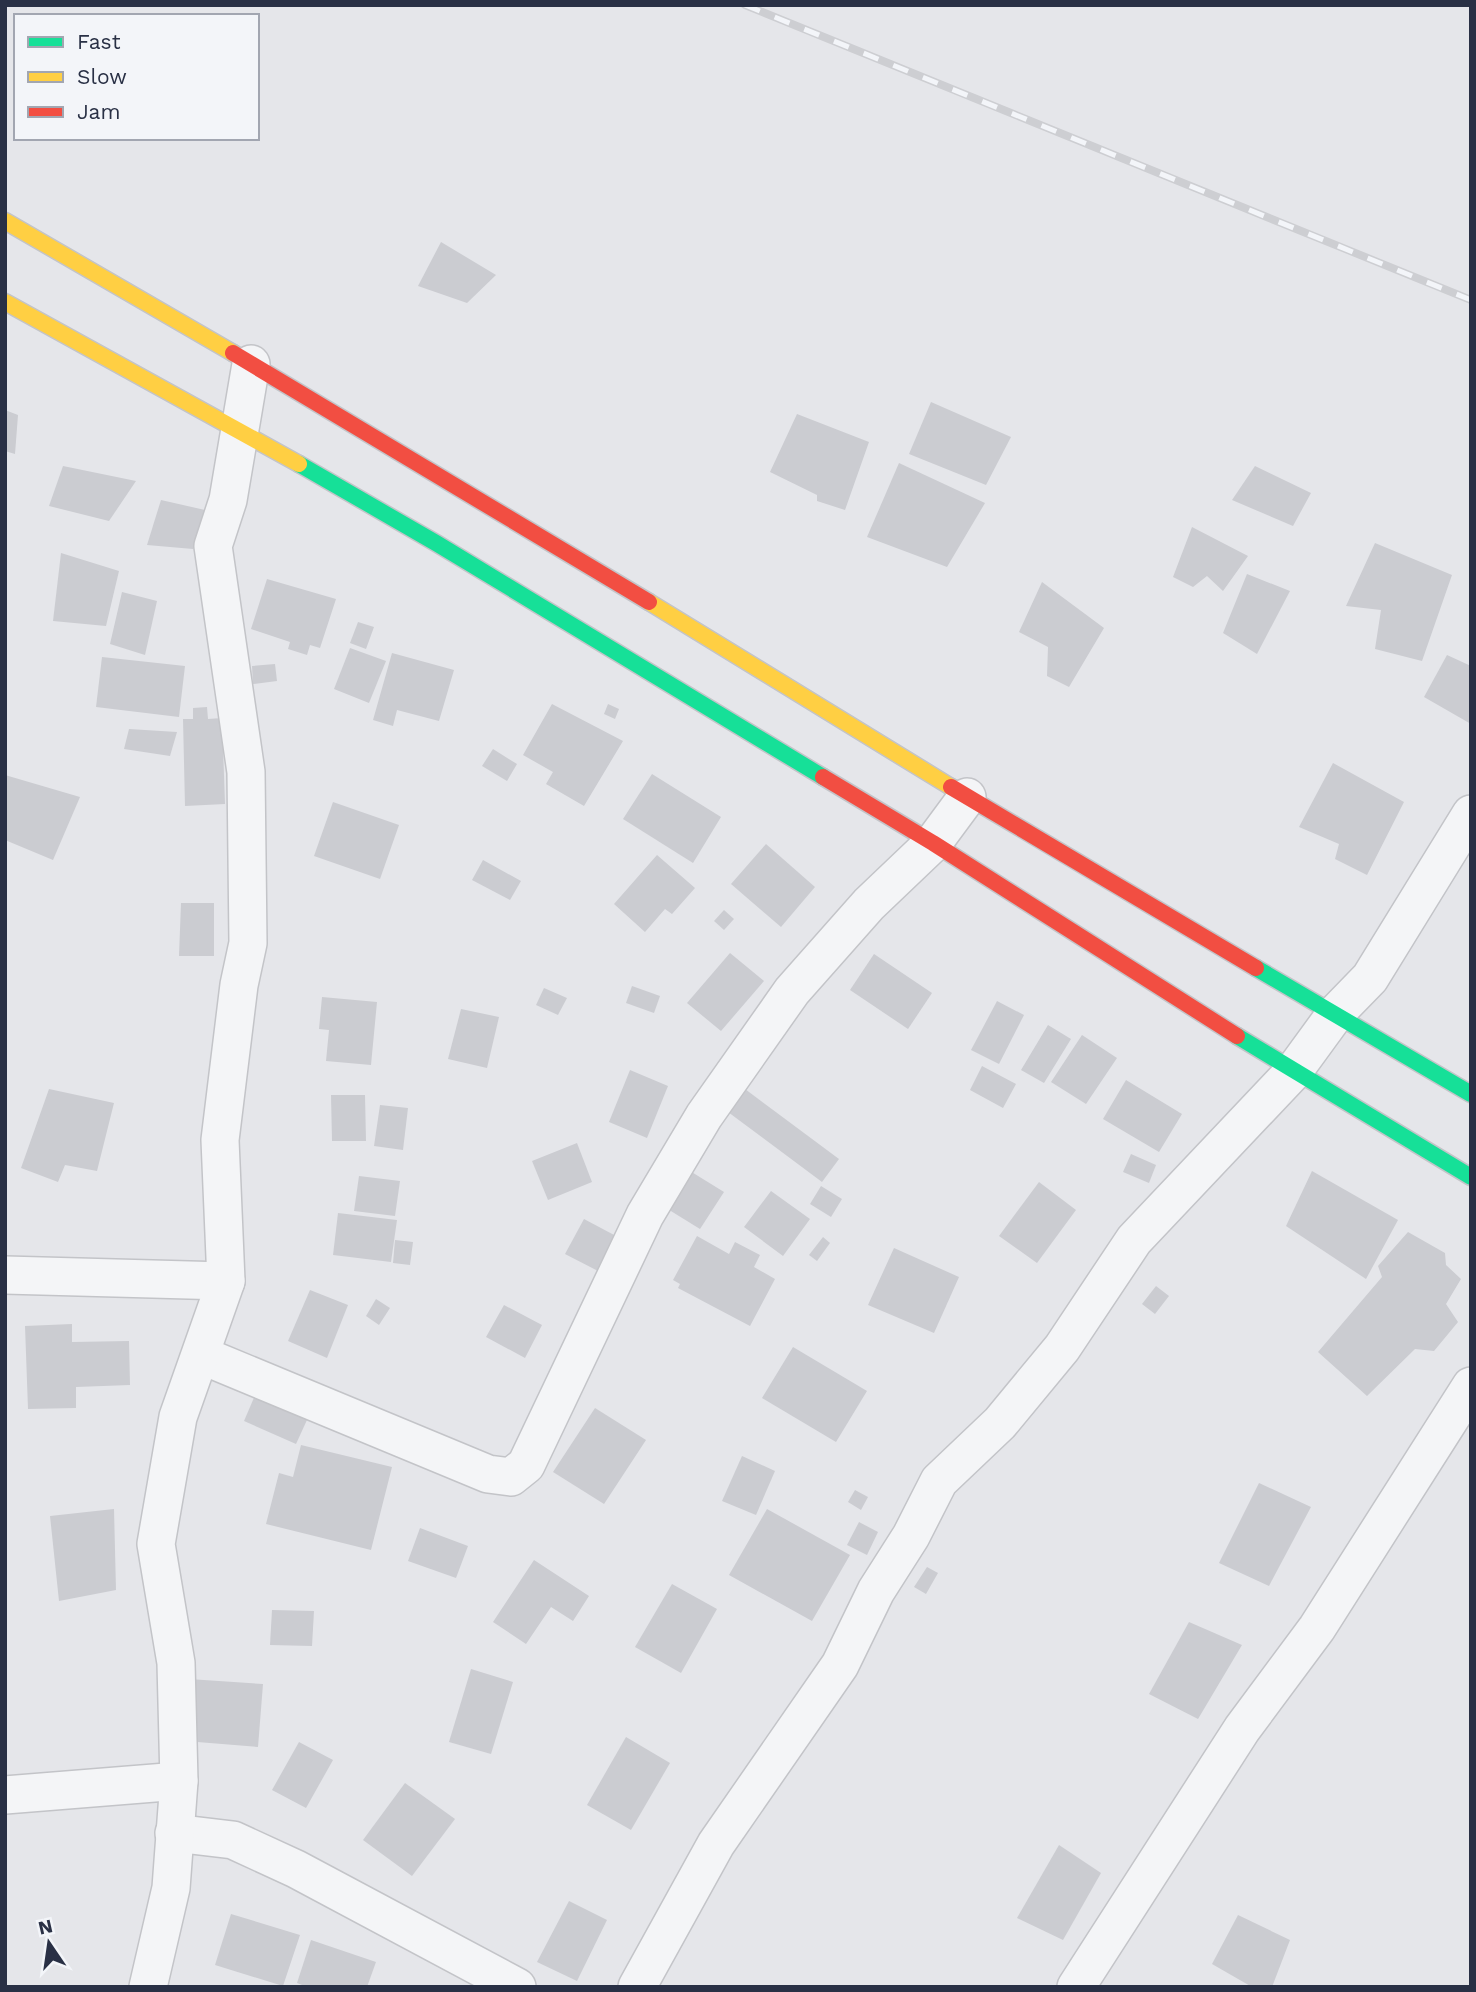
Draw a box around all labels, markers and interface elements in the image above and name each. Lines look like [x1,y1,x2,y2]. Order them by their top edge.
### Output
legend [14,14,259,140]
text: Fast [77,29,121,54]
text: Slow [77,64,127,89]
text: Jam [77,99,120,124]
north arrow [14,1908,84,1978]
text: N [36,1914,55,1940]

